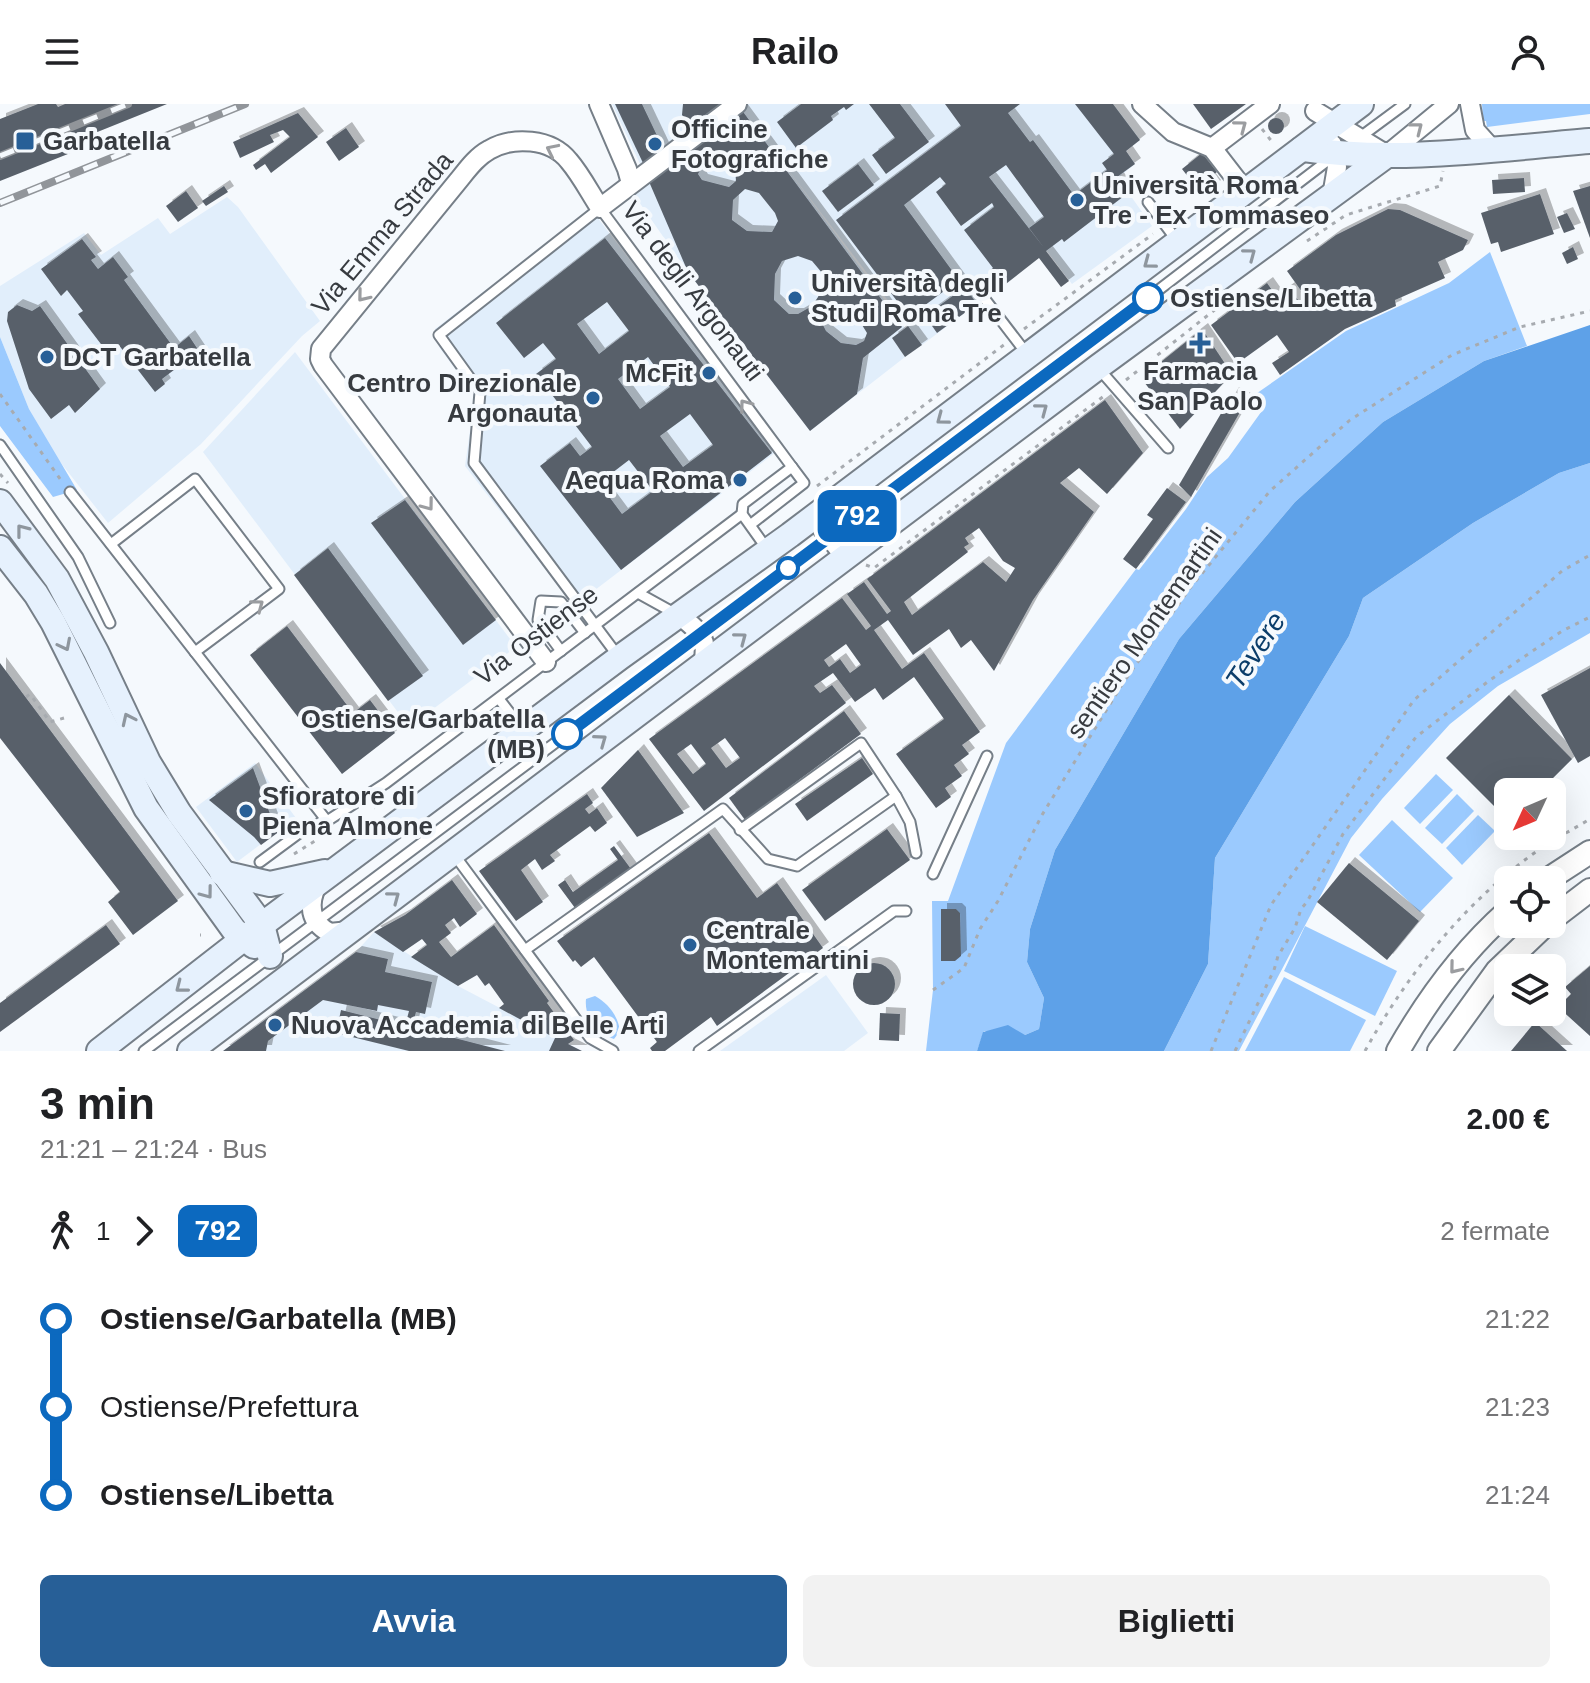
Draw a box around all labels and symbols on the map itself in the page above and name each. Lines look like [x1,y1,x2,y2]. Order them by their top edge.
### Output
place label: Officine Fotografiche [671,114,828,174]
one-way arrow [1232,121,1247,135]
one-way arrow [1408,124,1423,138]
place label: Garbatella [43,126,171,156]
marker: Garbatella [14,130,36,152]
marker: Officine Fotografiche [646,135,664,153]
one-way arrow [545,143,560,159]
street label: Via Emma Strada [305,145,459,321]
place label: Università Roma Tre - Ex Tommaseo [1093,170,1330,230]
marker: Università Roma Tre - Ex Tommaseo [1068,191,1086,209]
street label: Via degli Argonauti [616,196,770,386]
one-way arrow [1241,249,1256,264]
one-way arrow [1144,253,1158,268]
place label: Università degli Studi Roma Tre [811,268,1005,328]
marker: Ostiense/Libetta [1133,283,1163,313]
place label: Ostiense/Libetta [1170,283,1373,313]
one-way arrow [358,287,372,302]
marker: Università degli Studi Roma Tre [786,289,804,307]
marker: Farmacia San Paolo [1191,334,1209,352]
place label: DCT Garbatella [63,342,251,372]
marker: DCT Garbatella [38,348,56,366]
place label: Farmacia San Paolo [1137,356,1263,416]
place label: McFit [625,358,693,388]
marker: McFit [700,364,718,382]
place label: Centro Direzionale Argonauta [347,368,578,428]
marker: Centro Direzionale Argonauta [584,389,602,407]
one-way arrow [740,399,755,414]
one-way arrow [1033,405,1048,419]
one-way arrow [936,410,951,424]
place label: Aequa Roma [565,465,725,495]
marker: Aequa Roma [731,471,749,489]
line badge: 792 [811,490,903,542]
one-way arrow [419,497,433,511]
street label: sentiero Montemartini [1060,522,1228,744]
one-way arrow [18,524,32,539]
unlabelled marker [777,557,799,579]
street label: Via Ostiense [468,579,604,691]
one-way arrow [249,600,263,615]
water label: Tevere [1219,606,1291,694]
one-way arrow [732,633,746,648]
one-way arrow [55,636,70,651]
place label: Ostiense/Garbatella (MB) [301,704,546,764]
one-way arrow [122,713,138,728]
marker: Ostiense/Garbatella (MB) [552,719,582,749]
one-way arrow [593,736,607,750]
north arrow [1494,778,1566,850]
place label: Sfioratore di Piena Almone [262,781,433,841]
marker: Sfioratore di Piena Almone [237,802,255,820]
one-way arrow [197,884,211,899]
one-way arrow [385,893,400,907]
place label: Centrale Montemartini [706,915,869,975]
marker: Centrale Montemartini [681,936,699,954]
one-way arrow [1450,959,1465,973]
one-way arrow [175,978,190,992]
place label: Nuova Accademia di Belle Arti [291,1010,665,1040]
marker: Nuova Accademia di Belle Arti [266,1016,284,1034]

